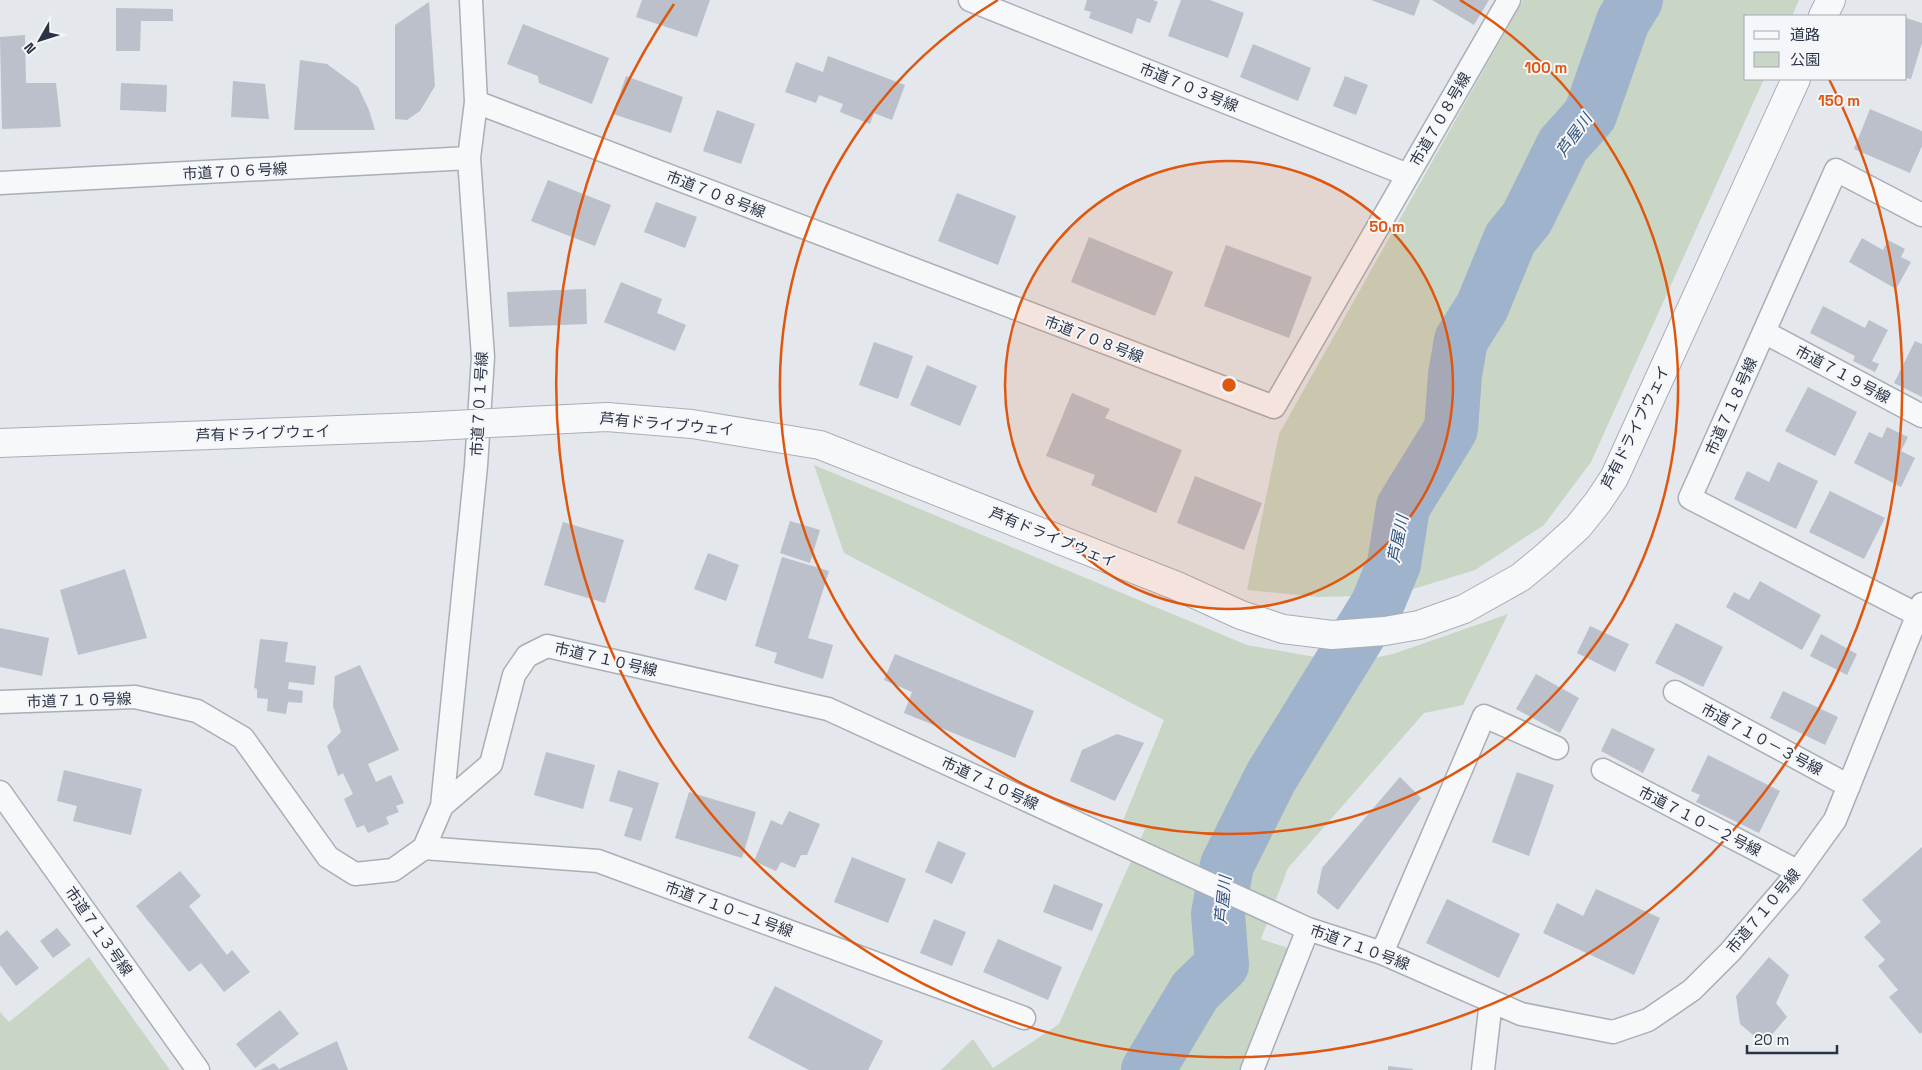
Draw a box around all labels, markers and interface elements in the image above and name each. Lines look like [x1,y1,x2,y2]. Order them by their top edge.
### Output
north arrow [15,15,65,65]
legend [1744,15,1907,80]
text: 道路 [1790,25,1820,44]
text: N [20,39,40,57]
text: 公園 [1790,50,1820,69]
text: 100 m [1525,58,1567,77]
street label: 市道７０３号線 [1137,59,1241,115]
street label: 市道７０８号線 [1406,69,1474,169]
text: 150 m [1818,91,1860,110]
water label: 芦屋川 [1551,108,1598,161]
street label: 市道７０６号線 [182,159,288,183]
street label: 市道７０８号線 [664,166,768,222]
text: 50 m [1369,217,1405,236]
street label: 市道７０８号線 [1042,311,1146,367]
street label: 市道７１９号線 [1792,341,1894,407]
street label: 市道７０１号線 [467,351,491,457]
street label: 市道７１８号線 [1701,354,1761,458]
street label: 芦有ドライブウェイ [1597,362,1673,492]
centre of rings [1220,376,1238,394]
street label: 芦有ドライブウェイ [599,409,735,439]
street label: 芦有ドライブウェイ [195,421,331,445]
street label: 芦有ドライブウェイ [987,503,1119,571]
water label: 芦屋川 [1383,511,1413,565]
street label: 市道７１０号線 [553,638,659,680]
street label: 市道７１０号線 [26,689,132,711]
street label: 市道７１０－３号線 [1698,699,1826,779]
street label: 市道７１０号線 [938,752,1042,814]
street label: 市道７１０－２号線 [1636,782,1764,860]
street label: 市道７１０号線 [1722,865,1804,957]
water label: 芦屋川 [1210,873,1236,925]
street label: 市道７１０－１号線 [662,877,796,941]
street label: 市道７１３号線 [61,883,137,979]
street label: 市道７１０号線 [1307,920,1413,974]
scale bar [1747,1022,1837,1054]
text: 20 m [1754,1030,1789,1049]

